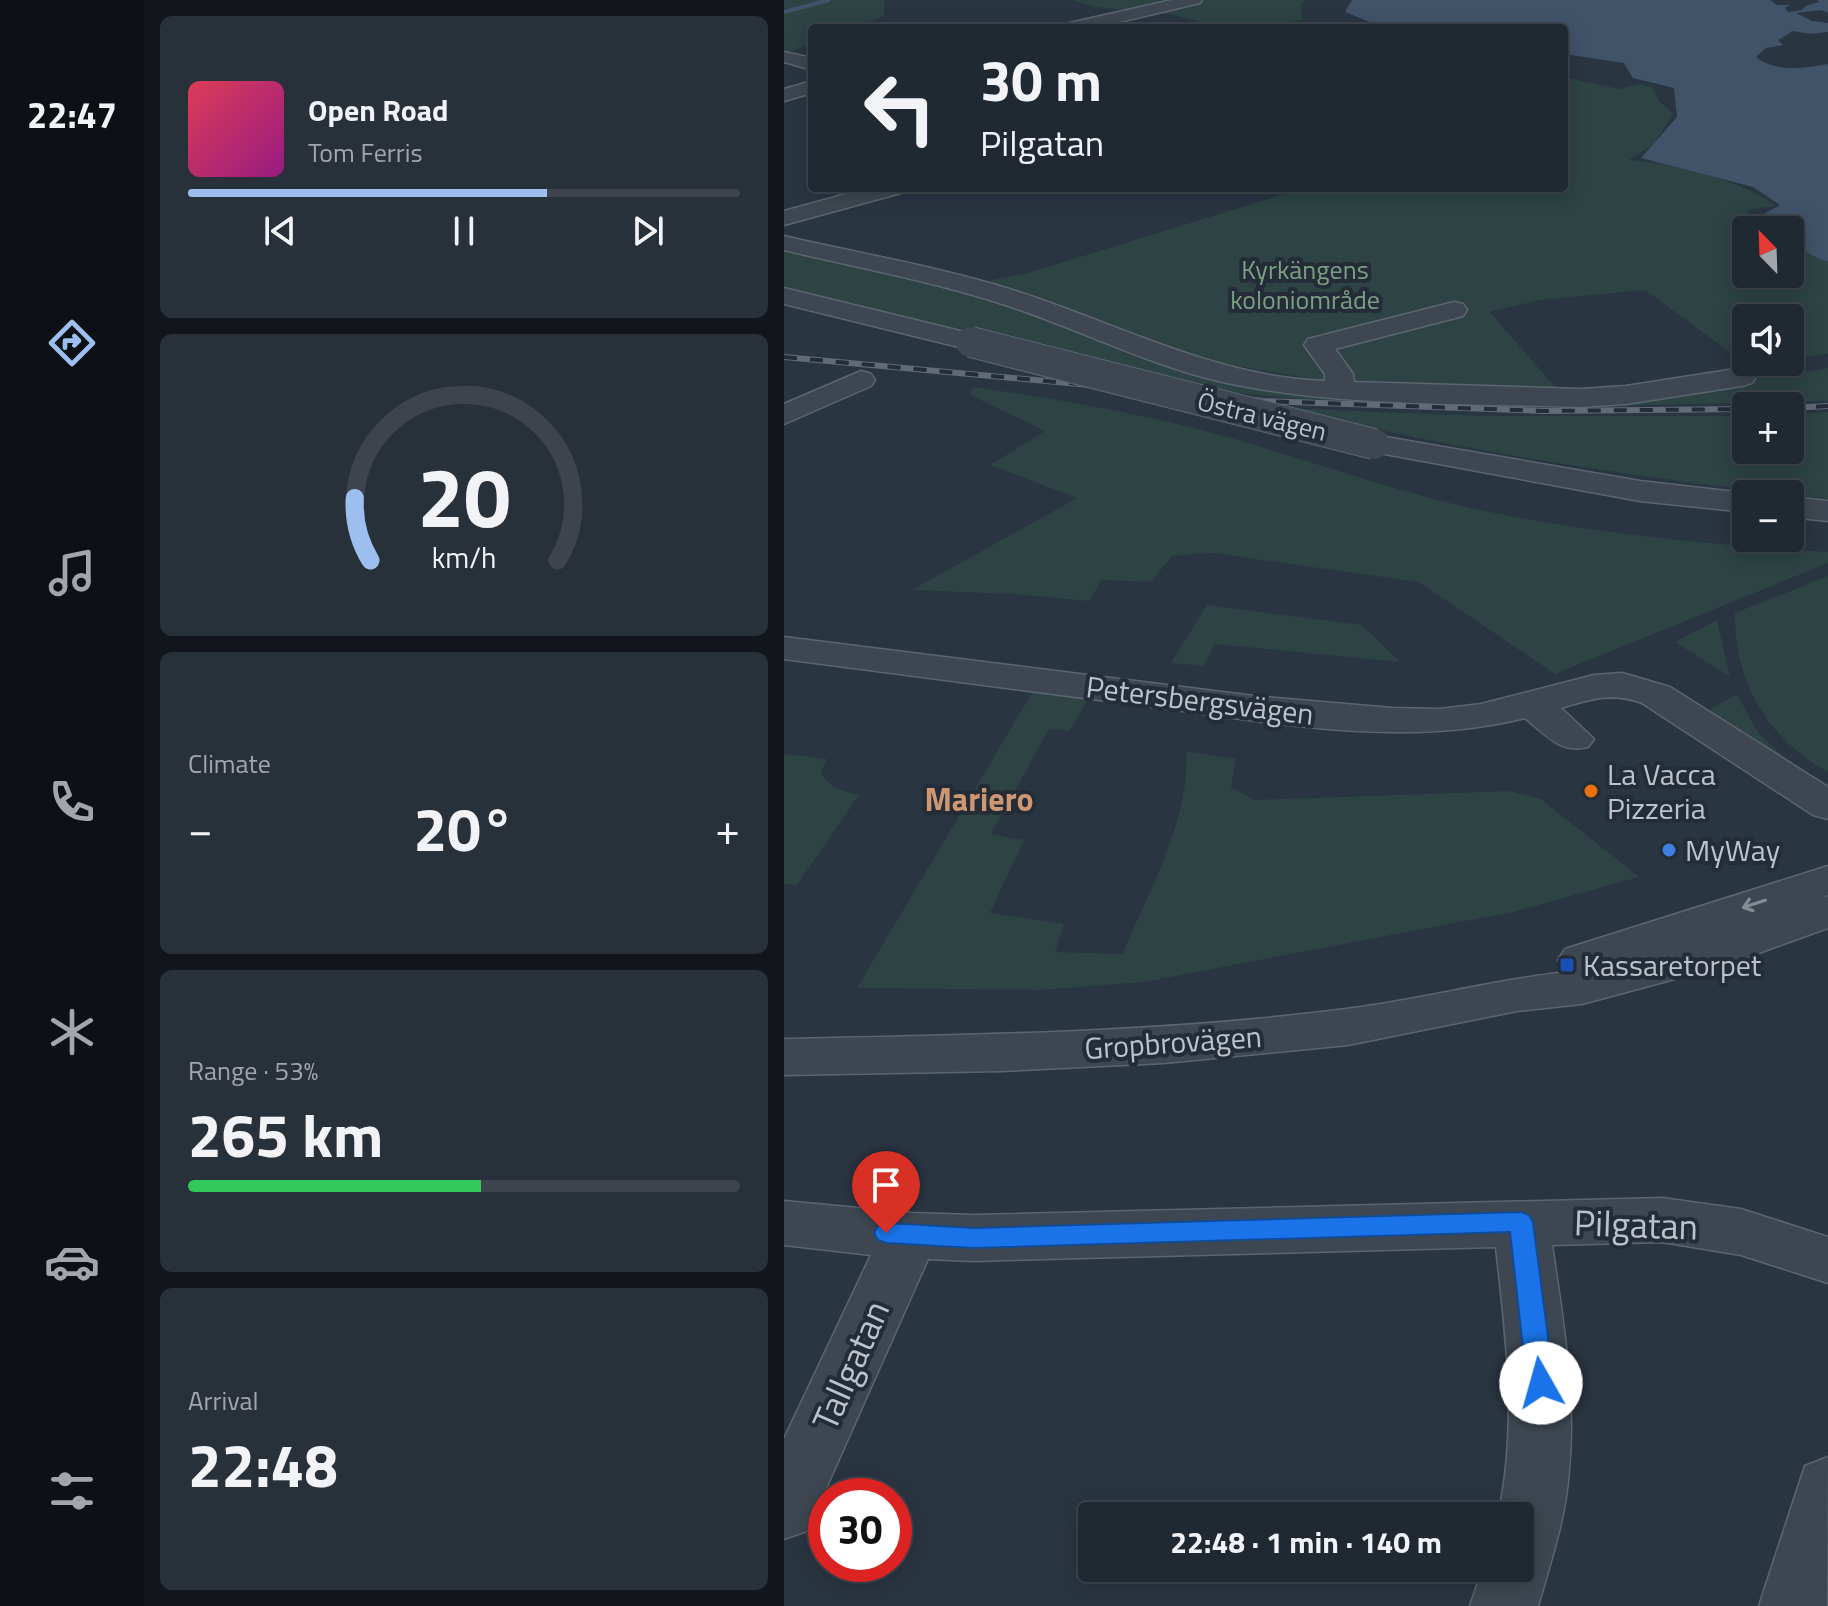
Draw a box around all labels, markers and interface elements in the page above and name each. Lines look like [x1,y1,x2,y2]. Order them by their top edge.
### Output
text: 30 m [980,38,1102,123]
icon: left [848,56,952,160]
text: 22:47 [27,87,117,142]
text: Open Road [308,87,449,133]
text: Pilgatan [980,115,1104,170]
text: Tom Ferris [308,133,423,172]
icon: previous [258,209,302,253]
icon: pause [442,209,486,253]
icon: next [626,209,670,253]
north arrow [1732,216,1804,288]
map controls [1732,216,1804,552]
park label: Kyrkängens koloniområde [1230,250,1380,319]
button: sound [1732,304,1804,376]
icon: directions [44,315,100,371]
street label: Östra vägen [1193,381,1331,451]
button: + [1732,392,1804,464]
text: 20 [417,433,511,559]
button: − [1732,480,1804,552]
text: km/h [432,536,496,579]
icon: music [44,545,100,601]
street label: Petersbergsvägen [1084,663,1316,737]
text: Climate [188,744,271,783]
place label: La Vacca Pizzeria [1607,751,1716,831]
icon: phone [44,774,100,830]
district label: Mariero [924,775,1034,823]
marker: La Vacca Pizzeria [1582,782,1600,800]
text: 20° [414,783,514,874]
text: − [188,795,213,862]
text: + [715,795,740,862]
place label: MyWay [1685,827,1780,873]
marker: MyWay [1660,841,1678,859]
one-way arrow [1742,898,1767,913]
place label: Kassaretorpet [1583,942,1762,988]
marker: Kassaretorpet [1558,956,1576,974]
icon: climate [44,1004,100,1060]
street label: Gropbrovägen [1083,1013,1263,1071]
text: Range · 53% [188,1051,318,1090]
text: 265 km [188,1089,383,1180]
pin [852,1151,920,1233]
icon: arrive [864,1163,908,1207]
street label: Pilgatan [1573,1194,1699,1254]
icon: car [44,1234,100,1290]
street label: Tallgatan [797,1291,903,1439]
position arrow [1499,1341,1583,1425]
text: Arrival [188,1381,259,1420]
text: 22:48 [188,1419,338,1510]
icon: filters [44,1463,100,1519]
speed limit sign: 30 [808,1478,912,1582]
text: 22:48 · 1 min · 140 m [1170,1519,1442,1565]

